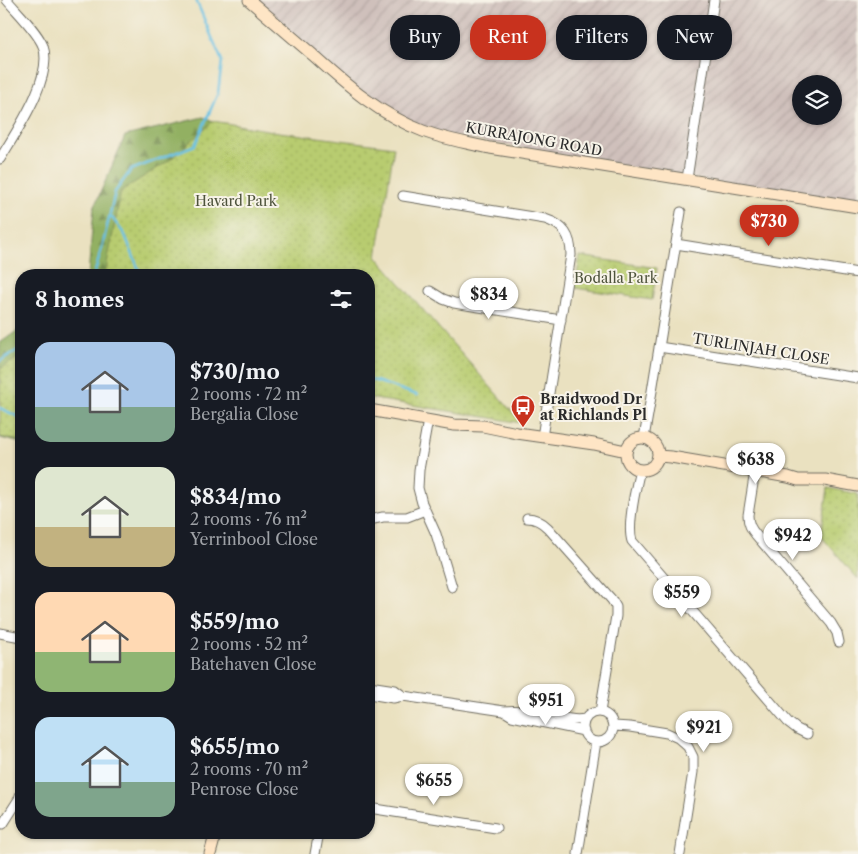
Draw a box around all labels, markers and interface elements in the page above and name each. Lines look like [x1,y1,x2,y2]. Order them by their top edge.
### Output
chip: Buy [390,15,460,60]
chip: Rent [470,15,546,60]
chip: Filters [556,15,647,60]
chip: New [657,15,732,60]
map controls [792,75,842,125]
button: layers [792,75,842,125]
street label: KURRAJONG ROAD [464,118,604,160]
park label: Havard Park [195,192,278,210]
pin: $730 [739,204,799,247]
text: $730 [751,211,787,231]
park label: Bodalla Park [574,269,659,287]
pin: $834 [459,278,519,320]
text: $834 [470,284,508,304]
icon: filters [327,285,355,313]
text: 8 homes [35,287,124,312]
street label: TURLINJAH CLOSE [691,329,831,369]
text: $730/mo [190,359,280,384]
icon: home [75,362,135,422]
text: 2 rooms · 72 m² [190,384,307,404]
place label: Braidwood Dr at Richlands Pl [540,390,647,424]
bus stop icon: Braidwood Dr at Richlands Pl [510,394,536,428]
text: Bergalia Close [190,404,299,424]
pin: $638 [726,442,786,485]
text: $638 [737,449,775,469]
text: $834/mo [190,484,281,509]
icon: home [75,487,135,547]
text: 2 rooms · 76 m² [190,509,307,529]
pin: $942 [763,518,823,561]
text: $942 [774,525,812,545]
text: Yerrinbool Close [190,529,318,549]
pin: $559 [652,576,712,618]
text: $559 [664,582,700,602]
text: $559/mo [190,609,279,634]
icon: home [75,612,135,672]
text: 2 rooms · 52 m² [190,634,308,654]
text: Batehaven Close [190,654,317,674]
pin: $951 [516,684,576,726]
text: $951 [529,690,563,710]
pin: $921 [674,710,734,753]
text: $921 [686,717,722,737]
text: $655/mo [190,734,280,759]
icon: home [75,737,135,797]
text: 2 rooms · 70 m² [190,759,308,779]
pin: $655 [404,764,464,806]
text: $655 [416,770,452,790]
text: Penrose Close [190,779,299,799]

